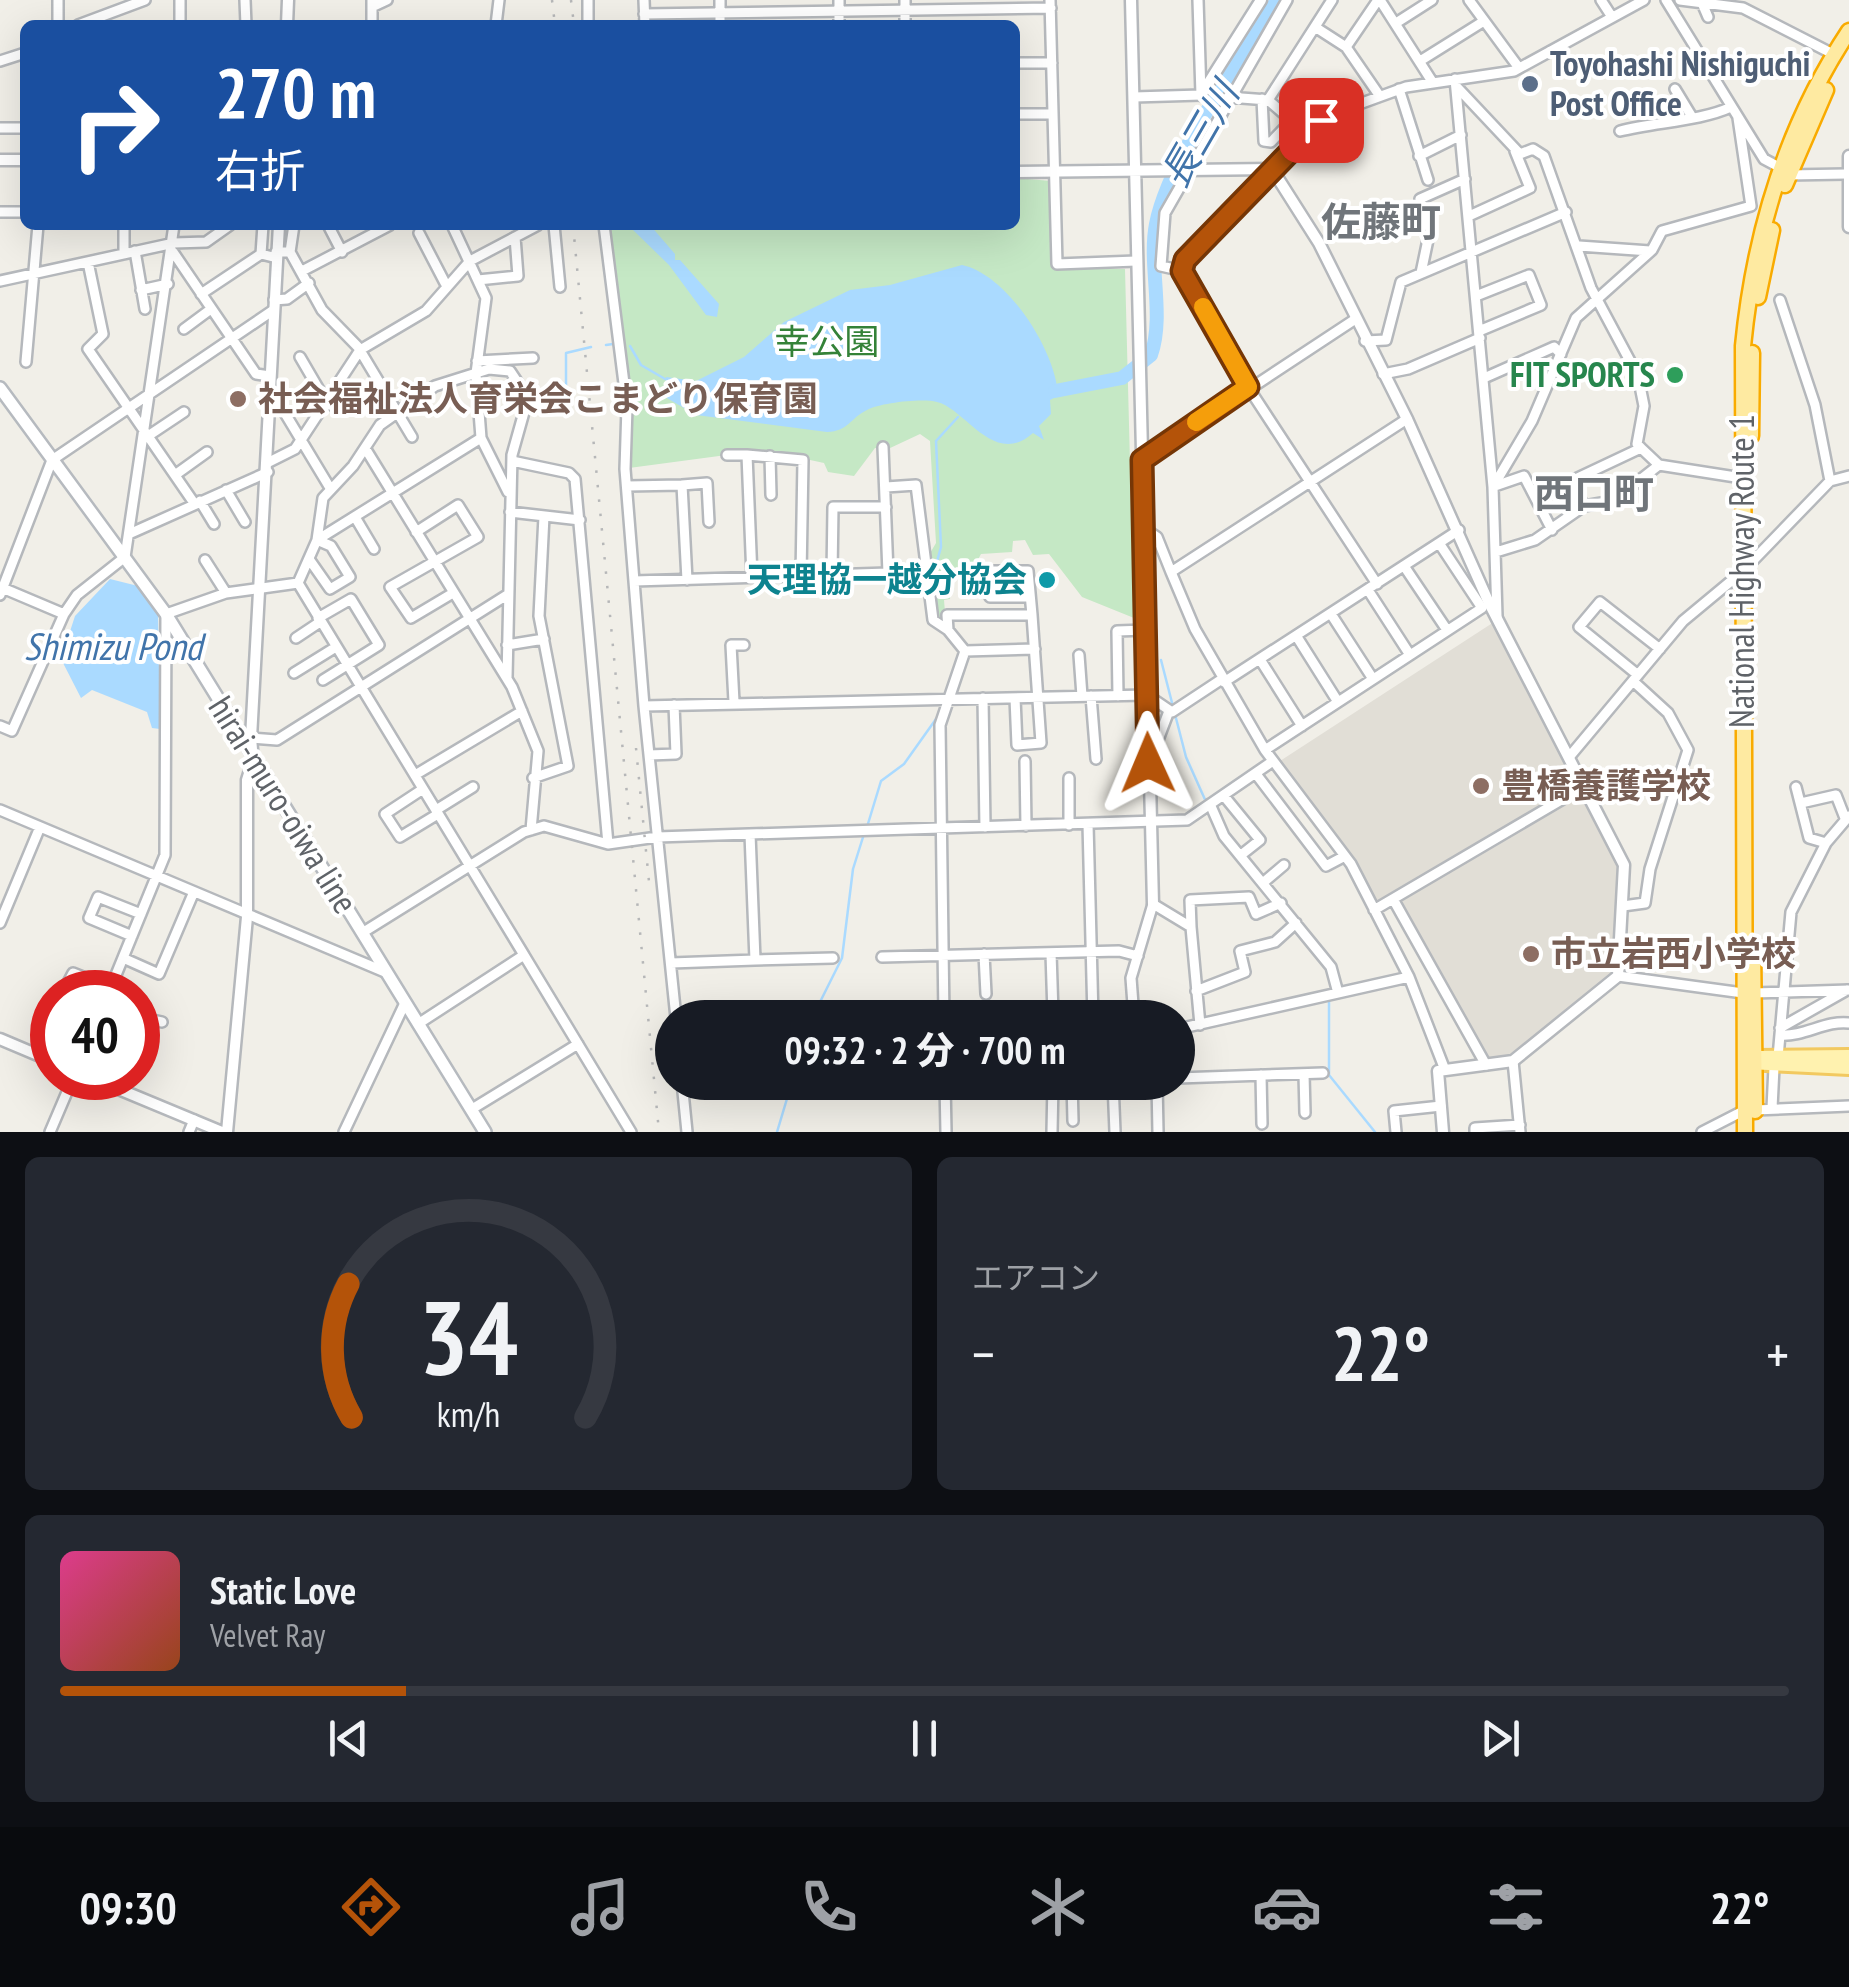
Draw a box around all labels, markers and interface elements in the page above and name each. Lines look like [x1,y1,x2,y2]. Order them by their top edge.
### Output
place label: Toyohashi Nishiguchi Post Office [1550,40,1810,126]
text: 270 m [215,47,376,137]
icon: right [50,60,180,190]
water label: 長三川 [1149,69,1250,196]
marker: Toyohashi Nishiguchi Post Office [1519,73,1541,95]
pin [1279,78,1364,163]
icon: arrive [1294,93,1349,148]
text: 右折 [215,141,305,199]
district label: 佐藤町 [1321,195,1441,247]
park label: 幸公園 [774,318,880,364]
place label: FIT SPORTS [1510,351,1655,397]
marker: FIT SPORTS [1664,364,1686,386]
place label: 社会福祉法人育栄会こまどり保育園 [258,375,818,421]
marker: 社会福祉法人育栄会こまどり保育園 [227,388,249,410]
street label: National Highway Route 1 [1718,414,1764,728]
district label: 西口町 [1534,467,1654,519]
place label: 天理協一越分協会 [747,556,1027,602]
marker: 天理協一越分協会 [1036,569,1058,591]
water label: Shimizu Pond [24,621,207,670]
street label: hirai-muro-oiwa line [199,687,369,922]
position arrow [1096,711,1200,815]
place label: 豊橋養護学校 [1501,762,1711,808]
marker: 豊橋養護学校 [1470,775,1492,797]
place label: 市立岩西小学校 [1551,930,1796,976]
marker: 市立岩西小学校 [1520,943,1542,965]
speed limit sign: 40 [30,970,160,1100]
text: 09:32 · 2 分 · 700 m [785,1025,1065,1074]
text: エアコン [972,1256,1100,1298]
text: 34 [419,1269,518,1404]
text: 22° [1331,1305,1430,1402]
text: − [972,1318,995,1389]
text: + [1766,1318,1789,1389]
text: km/h [437,1391,500,1437]
text: Static Love [210,1565,356,1614]
text: Velvet Ray [210,1614,325,1656]
icon: previous [321,1711,376,1766]
icon: pause [897,1711,952,1766]
icon: next [1473,1711,1528,1766]
icon: directions [336,1872,406,1942]
icon: music [565,1872,635,1942]
icon: phone [794,1872,864,1942]
icon: climate [1023,1872,1093,1942]
icon: car [1252,1872,1322,1942]
icon: filters [1481,1872,1551,1942]
text: 09:30 [80,1878,177,1936]
text: 22° [1710,1878,1769,1936]

